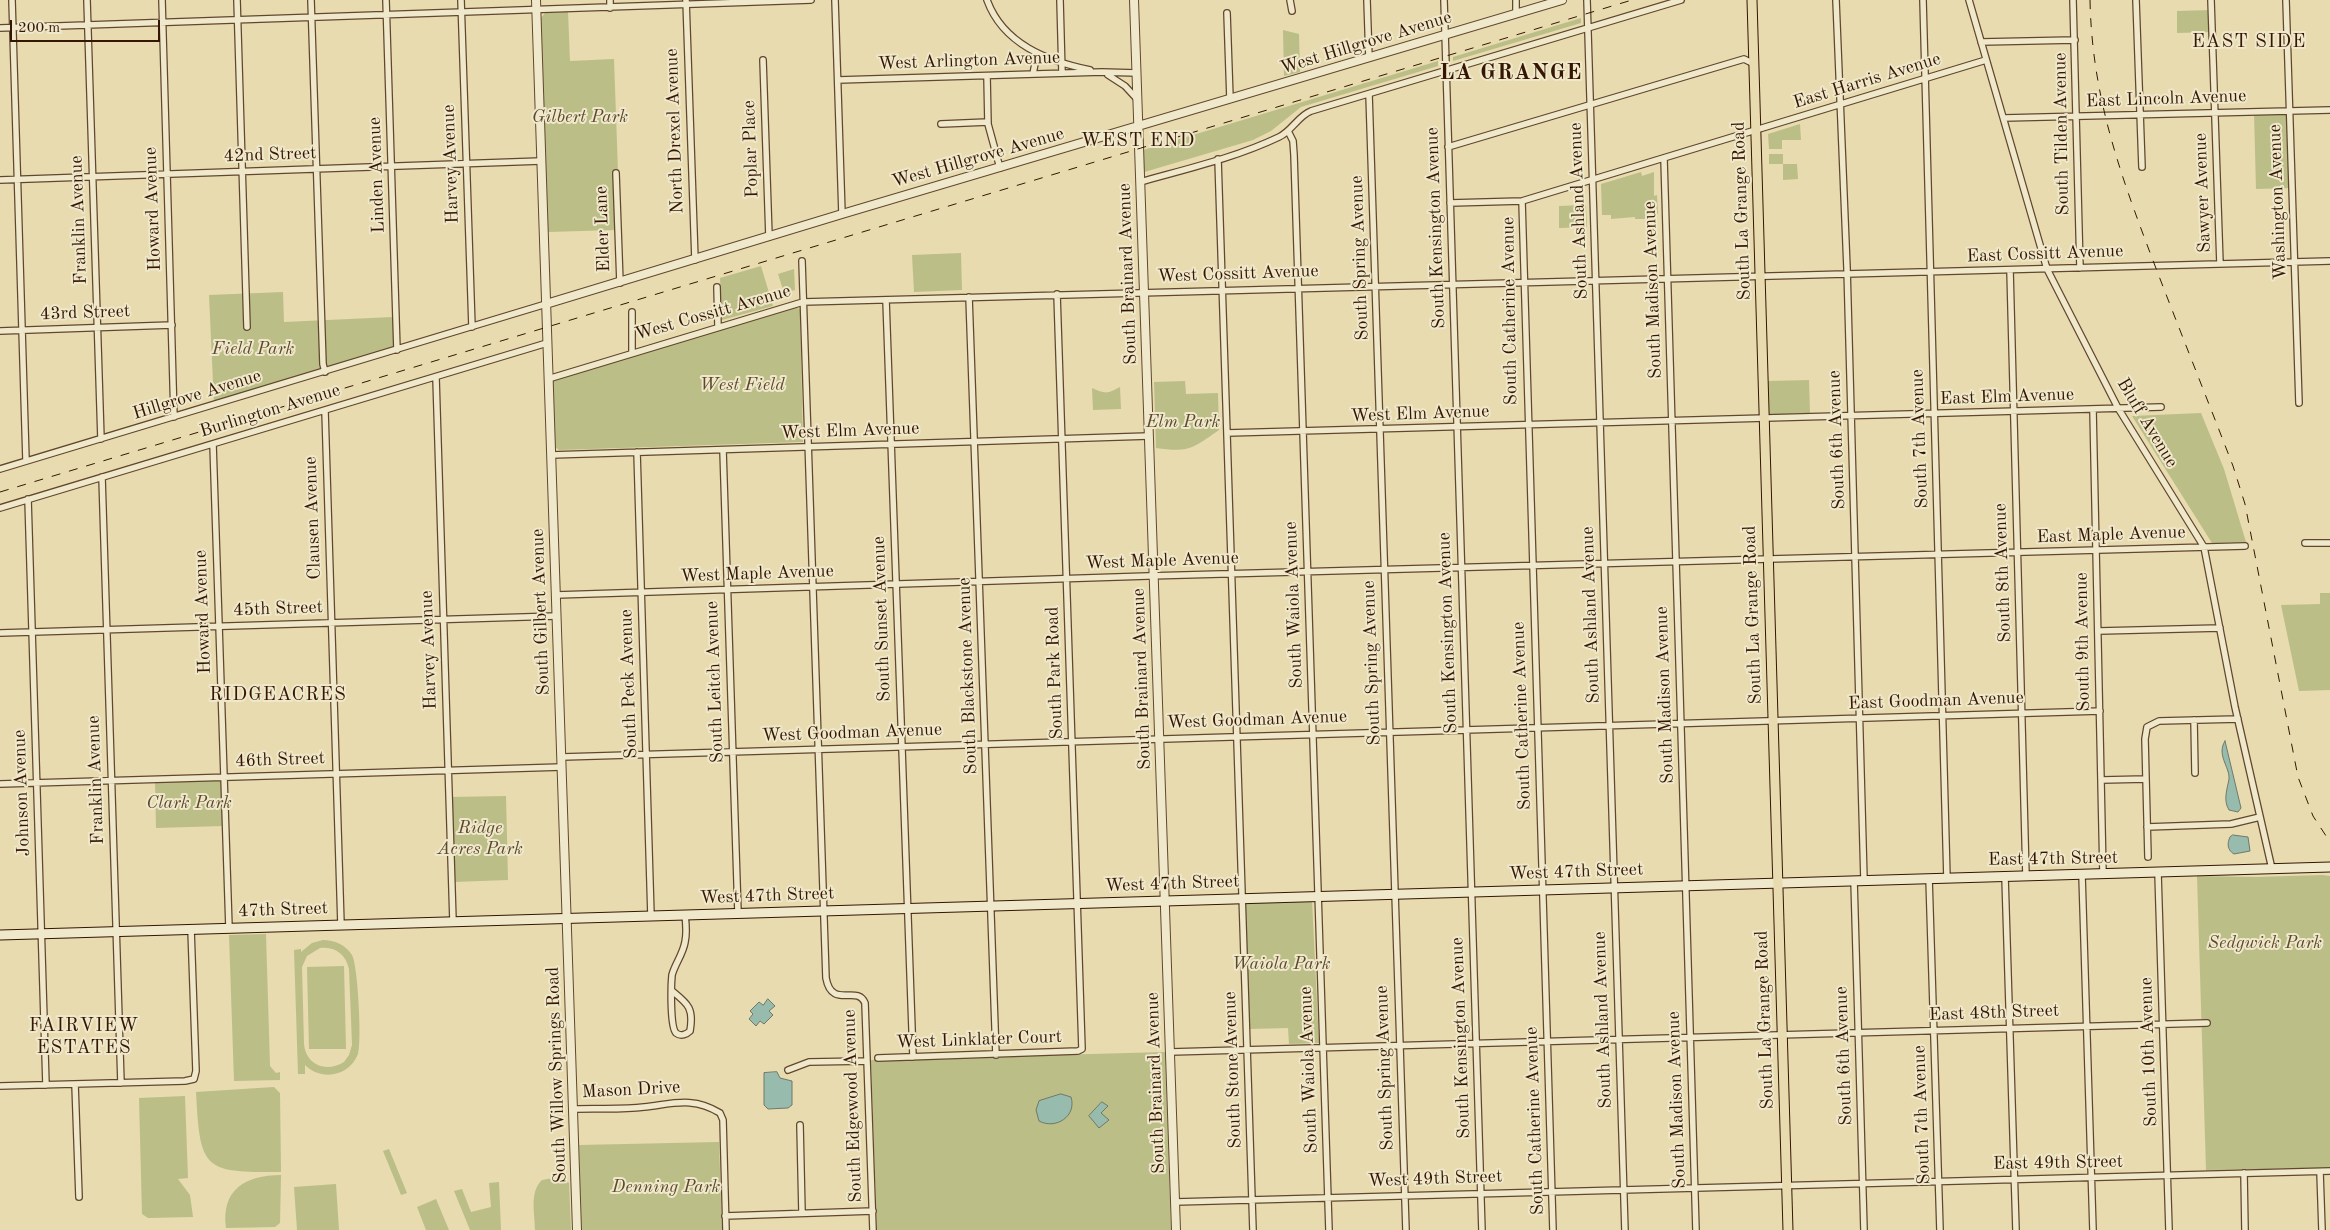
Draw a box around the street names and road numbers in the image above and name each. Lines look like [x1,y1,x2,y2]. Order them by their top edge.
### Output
street label: West Hillgrove Avenue [1278,7,1454,79]
street label: West Arlington Avenue [877,47,1061,75]
street label: North Drexel Avenue [661,48,689,214]
street label: East Harris Avenue [1791,48,1943,114]
street label: South Tilden Avenue [2050,52,2074,216]
street label: East Lincoln Avenue [2085,85,2247,113]
street label: Poplar Place [738,100,764,198]
street label: Harvey Avenue [438,104,464,224]
street label: Linden Avenue [364,117,390,233]
street label: South La Grange Road [1728,121,1756,301]
street label: South Ashland Avenue [1565,122,1593,300]
street label: West Hillgrove Avenue [889,123,1067,193]
street label: Washington Avenue [2264,124,2292,280]
street label: South Kensington Avenue [1422,127,1450,329]
street label: Sawyer Avenue [2190,133,2216,253]
street label: 42nd Street [223,143,317,167]
street label: Howard Avenue [140,147,166,271]
street label: Franklin Avenue [66,155,92,285]
street label: South Spring Avenue [1346,175,1374,341]
street label: South Brainard Avenue [1114,183,1142,365]
street label: Elder Lane [591,185,615,273]
street label: South Madison Avenue [1639,201,1667,379]
street label: South Catherine Avenue [1498,217,1522,405]
street label: East Cossitt Avenue [1966,240,2124,268]
street label: West Cossitt Avenue [1157,260,1319,288]
street label: West Cossitt Avenue [633,280,793,346]
street label: 43rd Street [39,301,131,325]
street label: Hillgrove Avenue [130,365,264,425]
street label: South 7th Avenue [1907,369,1933,509]
street label: South 6th Avenue [1824,370,1850,510]
street label: Bluff Avenue [2112,374,2182,472]
street label: Burlington Avenue [197,379,343,443]
street label: East Elm Avenue [1940,384,2074,410]
street label: West Elm Avenue [1350,401,1490,427]
street label: West Elm Avenue [780,418,920,444]
street label: Clausen Avenue [300,456,326,580]
street label: South 8th Avenue [1990,503,2016,643]
street label: South Waiola Avenue [1280,521,1308,689]
street label: East Maple Avenue [2036,522,2186,548]
street label: South La Grange Road [1739,525,1767,705]
street label: South Ashland Avenue [1577,526,1605,704]
street label: South Gilbert Avenue [527,528,555,696]
street label: South Kensington Avenue [1434,532,1462,734]
street label: South Sunset Avenue [868,536,896,702]
street label: West Maple Avenue [1085,548,1239,574]
street label: Howard Avenue [190,550,216,674]
street label: West Maple Avenue [680,561,834,587]
street label: South 9th Avenue [2071,572,2095,712]
street label: South Blackstone Avenue [954,577,982,775]
street label: South Spring Avenue [1358,580,1386,746]
street label: South Brainard Avenue [1128,588,1156,770]
street label: Harvey Avenue [416,590,442,710]
street label: 45th Street [233,597,323,621]
street label: South Leitch Avenue [701,601,729,763]
street label: South Park Road [1042,606,1068,740]
street label: South Madison Avenue [1651,606,1679,784]
street label: South Peck Avenue [616,609,642,759]
street label: South Catherine Avenue [1508,621,1536,811]
street label: East Goodman Avenue [1848,687,2024,715]
street label: West Goodman Avenue [1167,706,1347,734]
street label: Franklin Avenue [83,715,109,845]
street label: West Goodman Avenue [762,719,942,747]
street label: Johnson Avenue [9,729,35,857]
street label: 46th Street [235,748,325,772]
street label: East 47th Street [1988,847,2118,871]
street label: West 47th Street [1508,859,1644,885]
street label: West 47th Street [1104,871,1240,897]
street label: West 47th Street [699,883,835,909]
street label: 47th Street [238,898,328,922]
street label: South La Grange Road [1751,930,1779,1110]
street label: South Ashland Avenue [1589,931,1617,1109]
street label: South Kensington Avenue [1447,937,1475,1139]
street label: South Willow Springs Road [542,966,572,1184]
street label: South 10th Avenue [2136,977,2162,1127]
street label: South Spring Avenue [1371,985,1399,1151]
street label: South Waiola Avenue [1295,986,1323,1154]
street label: South 6th Avenue [1831,986,1857,1126]
street label: South Stone Avenue [1219,991,1247,1149]
street label: South Brainard Avenue [1142,992,1170,1174]
street label: East 48th Street [1929,1000,2059,1026]
street label: South Edgewood Avenue [839,1009,867,1203]
street label: South Madison Avenue [1663,1011,1691,1189]
street label: West Linklater Court [896,1026,1062,1054]
street label: South Catherine Avenue [1521,1026,1549,1216]
street label: South 7th Avenue [1909,1045,1935,1185]
street label: Mason Drive [581,1077,681,1103]
street label: East 49th Street [1993,1151,2123,1175]
street label: West 49th Street [1367,1166,1503,1192]

